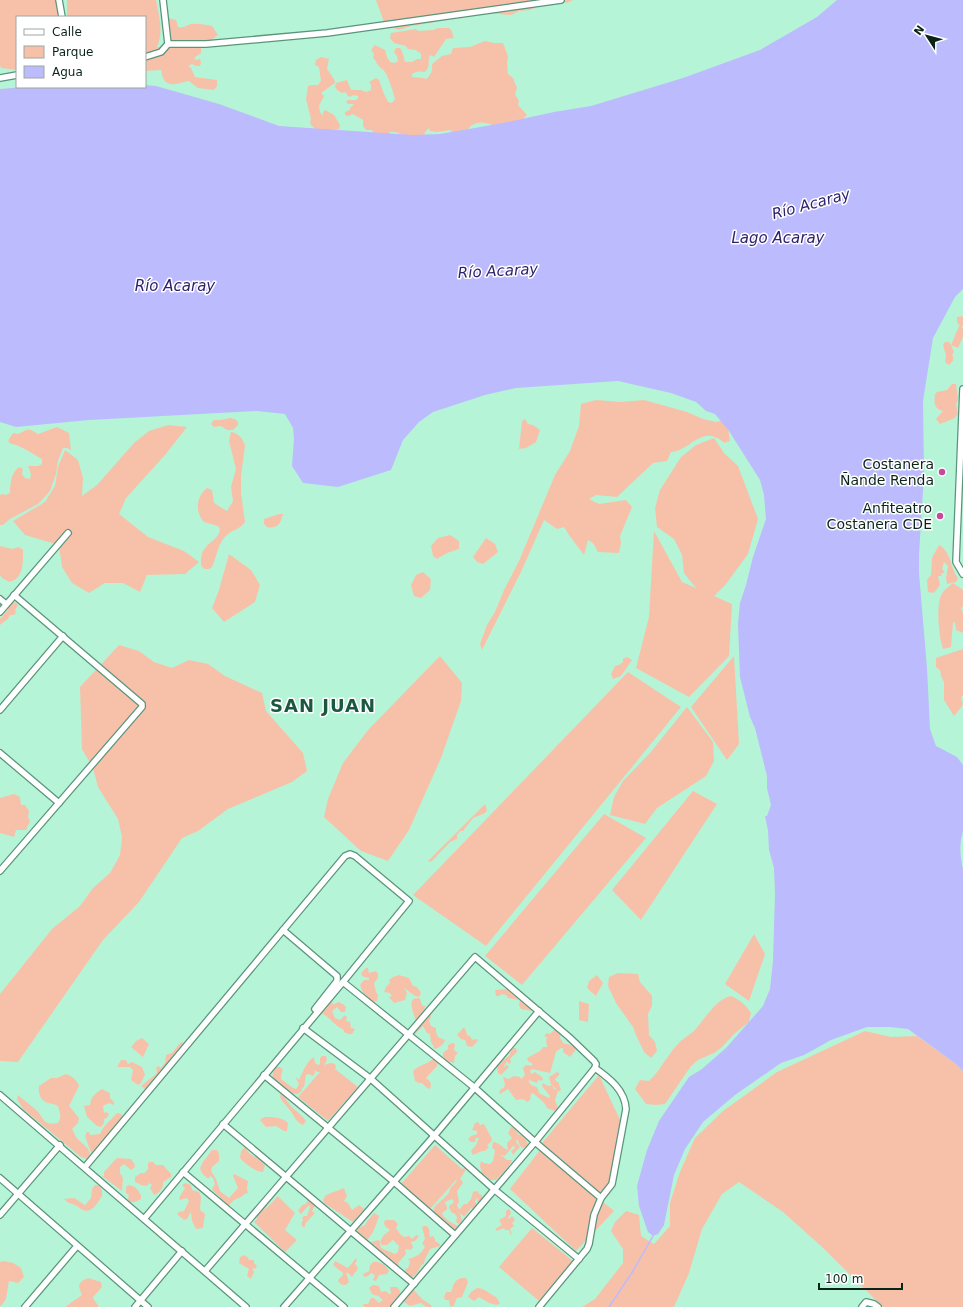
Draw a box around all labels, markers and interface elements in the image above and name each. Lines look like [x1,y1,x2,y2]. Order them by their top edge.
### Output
legend [16,16,146,88]
north arrow [907,16,947,56]
text: N [911,23,927,38]
text: Calle [52,25,82,39]
text: Parque [52,45,93,59]
text: Agua [52,65,83,79]
water label: Río Acaray [770,185,853,223]
water label: Lago Acaray [732,229,826,247]
water label: Río Acaray [457,260,540,282]
water label: Río Acaray [135,277,216,295]
place label: Costanera Ñande Renda [840,456,934,488]
marker: Costanera Ñande Renda [937,467,947,477]
place label: Anfiteatro Costanera CDE [827,500,932,532]
marker: Anfiteatro Costanera CDE [935,511,945,521]
district label: SAN JUAN [270,695,376,716]
scale bar [819,1265,902,1291]
text: 100 m [825,1272,863,1286]

